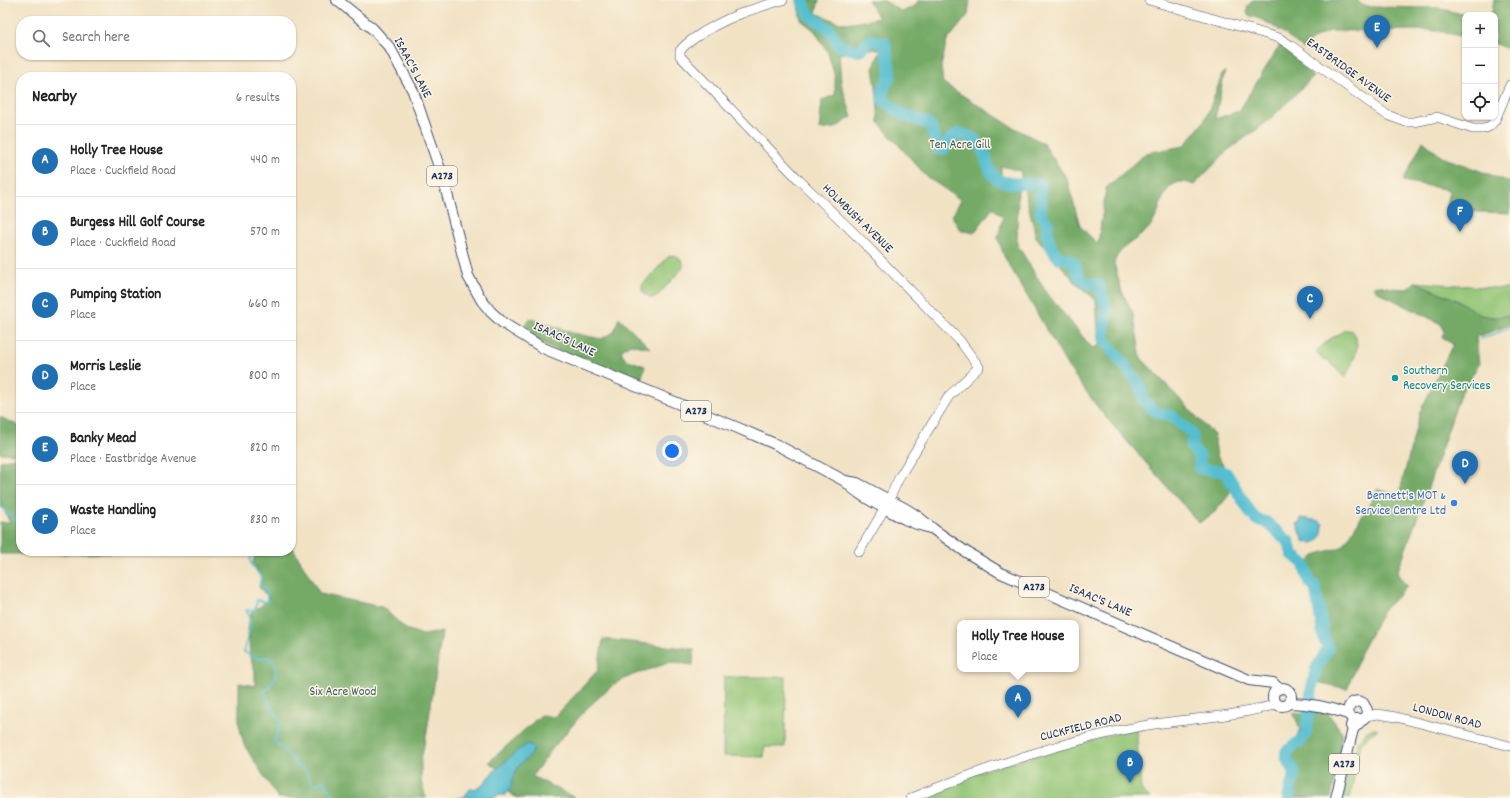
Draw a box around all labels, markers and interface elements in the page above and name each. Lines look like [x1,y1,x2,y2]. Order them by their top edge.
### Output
map controls [1462,12,1498,120]
button: + [1462,12,1498,48]
pin: E [1364,15,1390,48]
search box [16,16,296,60]
icon: search [30,27,52,49]
text: Search here [62,27,130,49]
street label: ISAAC'S LANE [388,34,436,102]
street label: EASTBRIDGE AVENUE [1302,34,1394,108]
button: − [1462,48,1498,84]
button: locate [1462,84,1498,120]
text: Nearby [32,86,76,110]
text: 6 results [236,89,280,108]
park label: Ten Acre Gill [930,136,990,155]
text: Holly Tree House [70,140,163,162]
text: A [41,151,49,170]
text: 440 m [250,151,280,170]
text: Place · Cuckfield Road [70,162,176,181]
road number: A273 [427,166,457,186]
street label: HOLMBUSH AVENUE [817,180,897,258]
pin: F [1447,199,1473,232]
text: Burgess Hill Golf Course [70,212,205,234]
text: B [42,223,48,242]
text: 570 m [250,223,280,242]
text: Place · Cuckfield Road [70,234,176,253]
text: Pumping Station [70,284,161,306]
pin: C [1297,286,1323,319]
text: C [42,295,48,314]
text: 660 m [248,295,280,314]
text: Place [70,306,96,325]
street label: ISAAC'S LANE [530,317,598,363]
text: Morris Leslie [70,356,141,378]
place label: Southern Recovery Services [1403,362,1491,396]
text: D [42,367,48,386]
text: 800 m [249,367,280,386]
marker: Southern Recovery Services [1390,373,1400,383]
text: Place [70,378,96,397]
road number: A273 [681,401,711,421]
text: Banky Mead [70,428,136,450]
text: E [42,439,48,458]
text: 820 m [250,439,280,458]
your location [662,441,682,461]
text: Place · Eastbridge Avenue [70,450,196,469]
pin: D [1452,451,1478,484]
place label: Bennett's MOT & Service Centre Ltd [1355,487,1446,521]
marker: Bennett's MOT & Service Centre Ltd [1449,498,1459,508]
text: Waste Handling [70,500,156,522]
text: F [42,511,48,530]
text: 830 m [250,511,280,530]
text: Place [70,522,96,541]
road number: A273 [1019,577,1049,597]
street label: ISAAC'S LANE [1066,579,1134,623]
popup [957,620,1079,672]
text: Holly Tree House [972,626,1064,648]
text: Place [972,648,998,667]
park label: Six Acre Wood [310,683,376,702]
pin: A [1005,685,1031,718]
street label: LONDON ROAD [1411,699,1484,735]
street label: CUCKFIELD ROAD [1038,709,1124,747]
pin: B [1117,750,1143,783]
road number: A273 [1329,754,1359,774]

